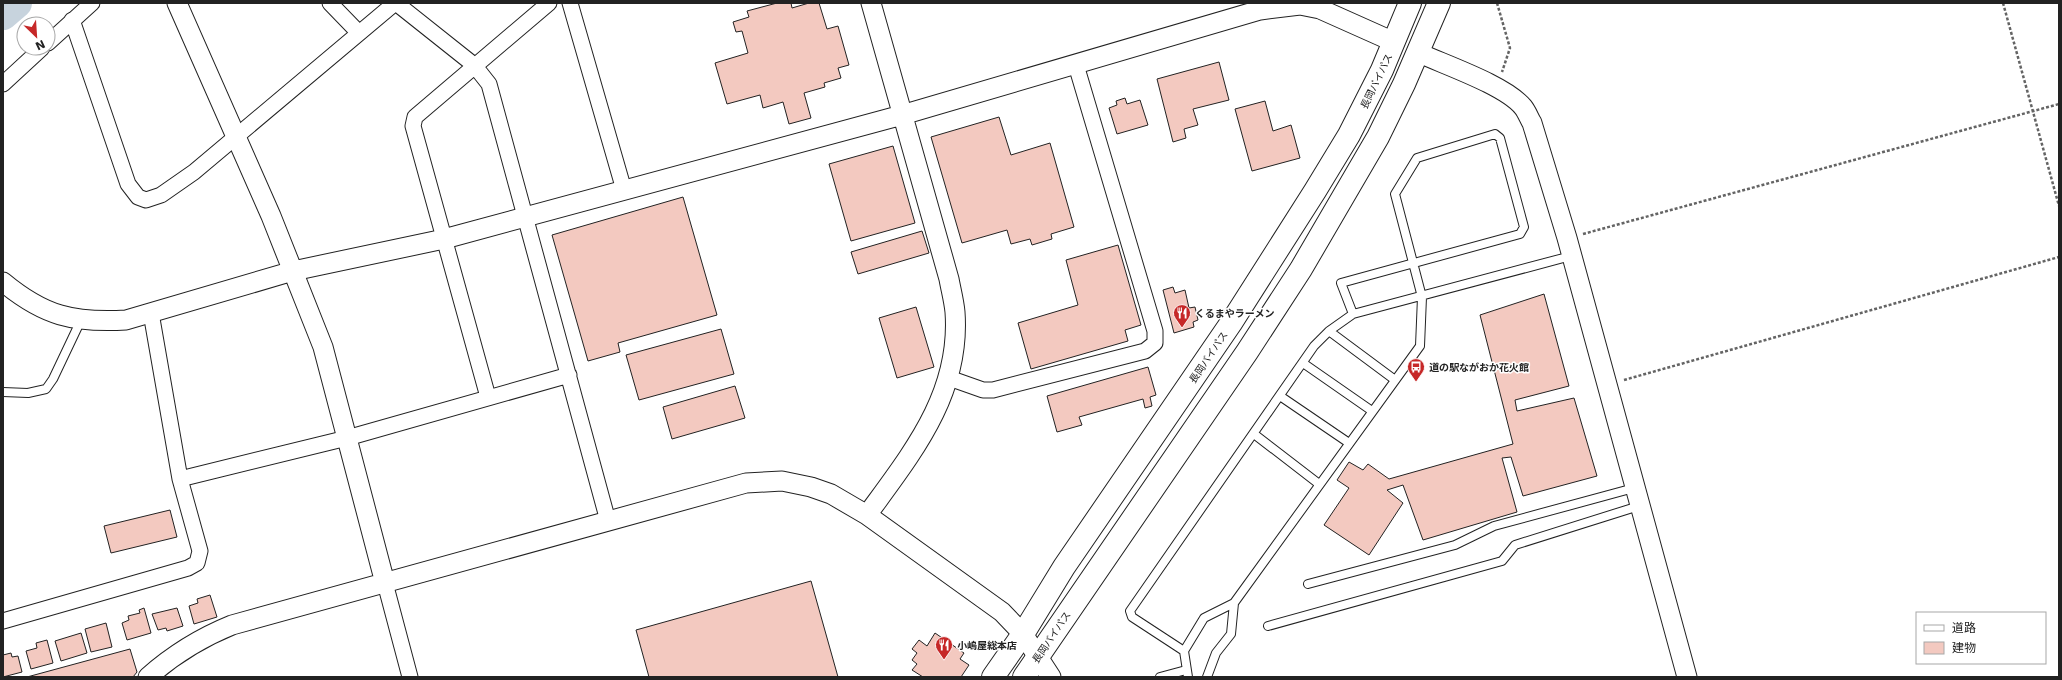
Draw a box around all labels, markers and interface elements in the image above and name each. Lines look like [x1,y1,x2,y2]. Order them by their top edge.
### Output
north arrow [16,16,56,56]
text: N [33,37,47,52]
street label: 長岡バイパス [1358,52,1395,111]
restaurant icon: くるまやラーメン [1172,303,1192,328]
place label: くるまやラーメン [1195,308,1274,319]
street label: 長岡バイパス [1187,329,1230,385]
bus stop icon: 道の駅ながおか花火館 [1406,357,1426,382]
place label: 道の駅ながおか花火館 [1429,362,1529,373]
street label: 長岡バイパス [1030,609,1073,665]
legend [1916,612,2046,664]
text: 道路 [1952,621,1976,635]
restaurant icon: 小嶋屋総本店 [934,635,954,660]
place label: 小嶋屋総本店 [957,640,1017,651]
text: 建物 [1952,641,1976,655]

